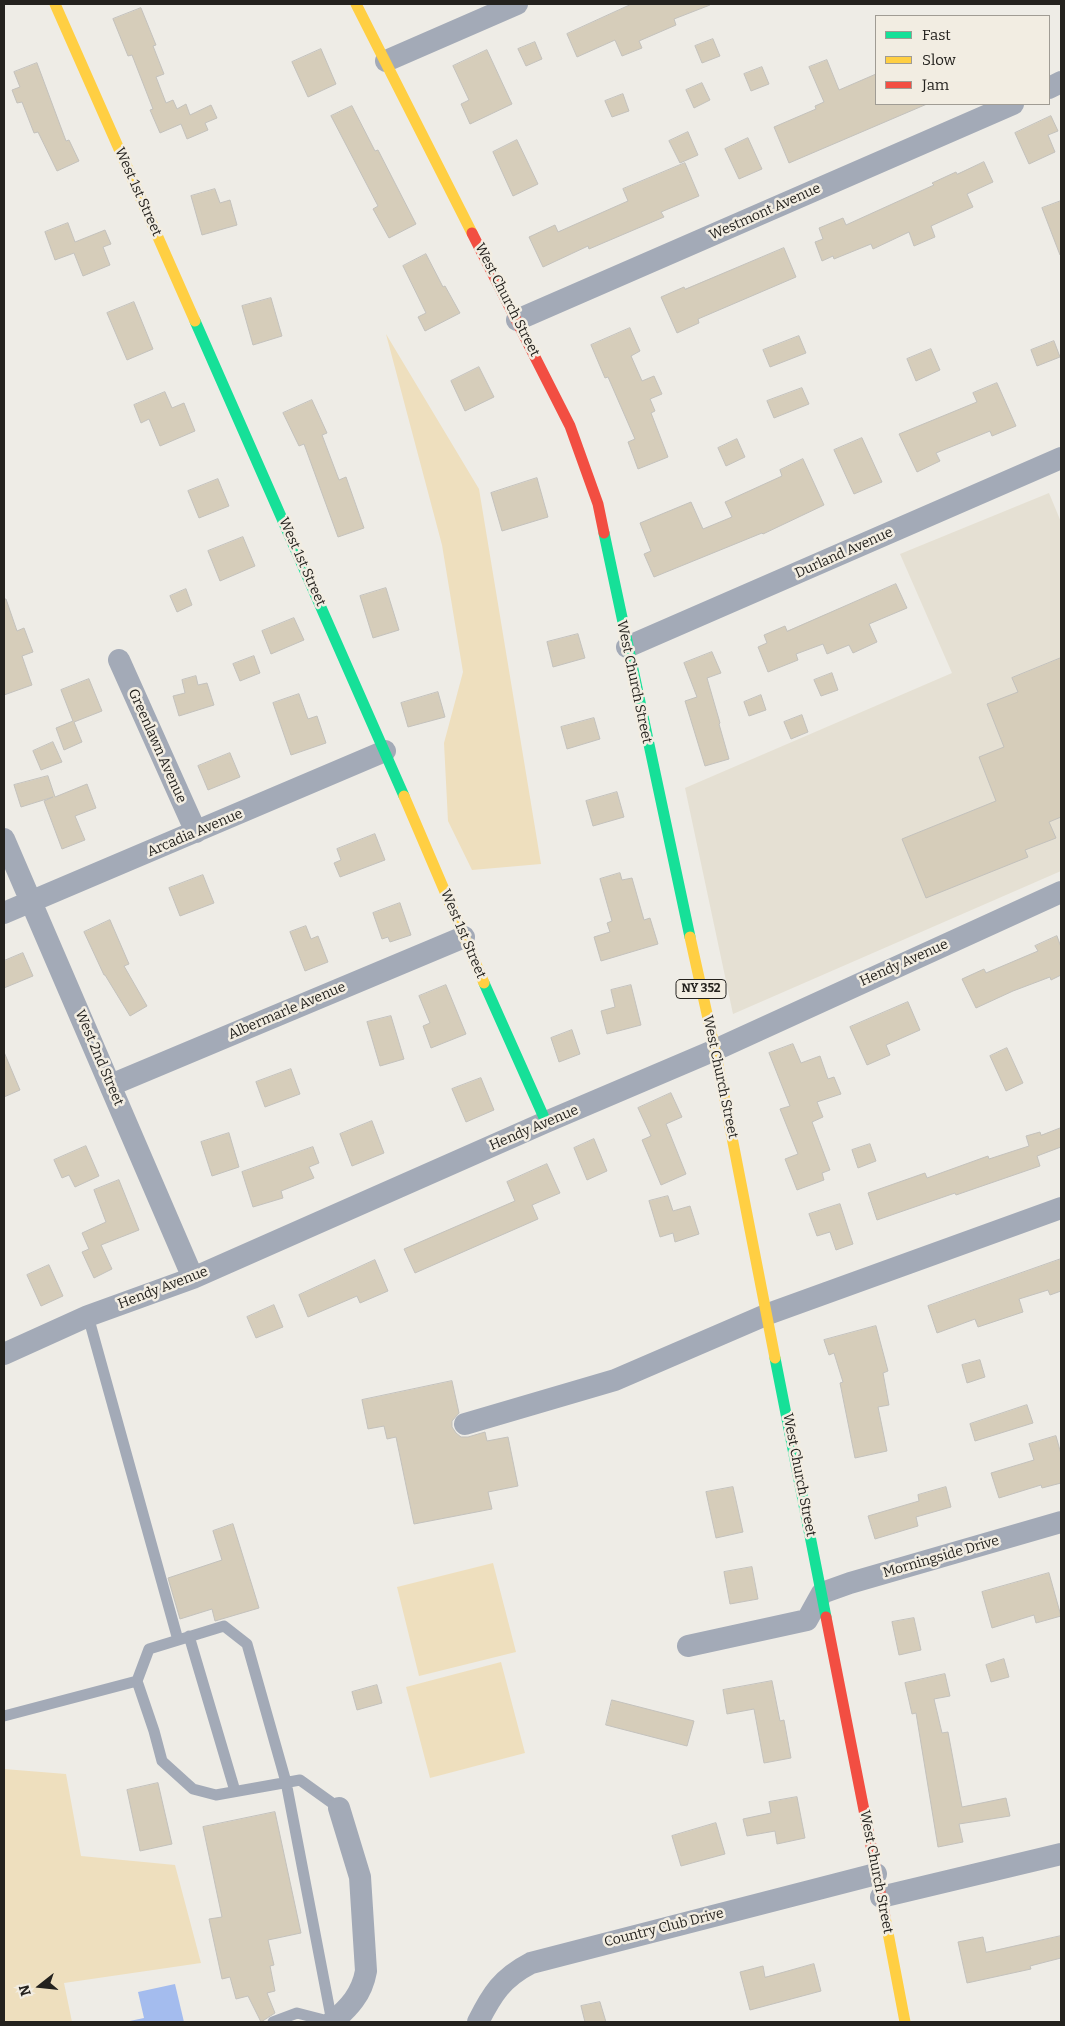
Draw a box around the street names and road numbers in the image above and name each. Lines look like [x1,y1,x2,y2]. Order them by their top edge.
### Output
street label: West 1st Street [111,145,165,239]
street label: Westmont Avenue [707,180,823,244]
street label: West Church Street [471,240,543,360]
street label: West 1st Street [275,515,329,609]
street label: Durland Avenue [793,524,895,582]
street label: West Church Street [613,619,655,745]
street label: Greenlawn Avenue [124,686,190,806]
street label: Arcadia Avenue [145,805,245,861]
street label: West 1st Street [437,887,489,981]
street label: Hendy Avenue [857,936,951,990]
street label: Albermarle Avenue [226,979,348,1043]
road number: NY 352 [676,980,726,999]
street label: West 2nd Street [71,1007,127,1109]
street label: West Church Street [699,1014,741,1140]
street label: Hendy Avenue [487,1102,581,1154]
street label: Hendy Avenue [116,1263,210,1313]
street label: West Church Street [779,1412,819,1538]
street label: Morningside Drive [881,1532,1001,1582]
street label: West Church Street [856,1809,896,1935]
street label: Country Club Drive [602,1905,726,1951]

